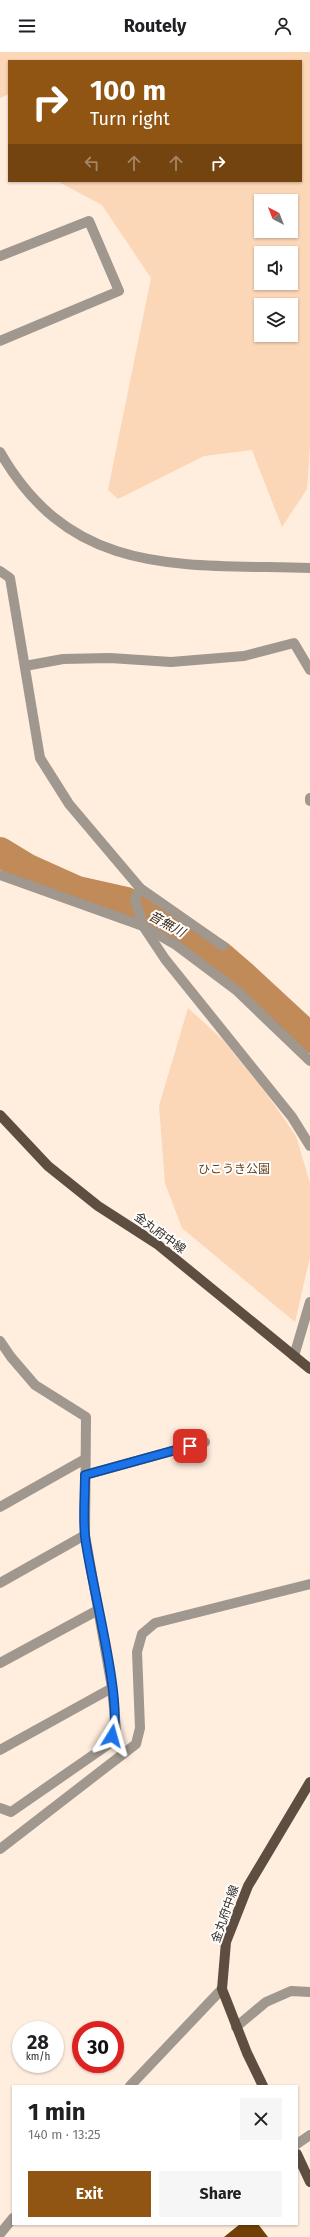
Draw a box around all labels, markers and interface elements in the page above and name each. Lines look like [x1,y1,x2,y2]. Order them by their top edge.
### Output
icon: menu [16,15,38,37]
text: Routely [124,15,186,37]
icon: person [272,15,294,37]
text: 100 m [90,74,166,107]
icon: right [24,76,76,128]
text: Turn right [90,108,170,130]
icon: left [81,152,103,174]
icon: ahead [123,152,145,174]
icon: ahead [165,152,187,174]
icon: right [207,152,229,174]
north arrow [254,194,298,238]
map controls [254,194,298,342]
button: sound [254,246,298,290]
button: layers [254,298,298,342]
water label: 音無川 [146,908,189,941]
park label: ひこうき公園 [198,1162,270,1176]
street label: 金丸府中線 [132,1210,188,1256]
pin [173,1429,207,1463]
icon: arrive [179,1435,201,1457]
position arrow [91,1715,133,1757]
street label: 金丸府中線 [209,1883,241,1945]
speed limit sign: 30 [72,2021,124,2073]
text: 28 [27,2030,49,2054]
text: km/h [26,2051,50,2063]
text: 1 min [28,2098,86,2126]
button: close [240,2098,282,2140]
text: 140 m · 13:25 [28,2127,101,2142]
button: Exit [28,2171,151,2217]
button: Share [159,2171,282,2217]

